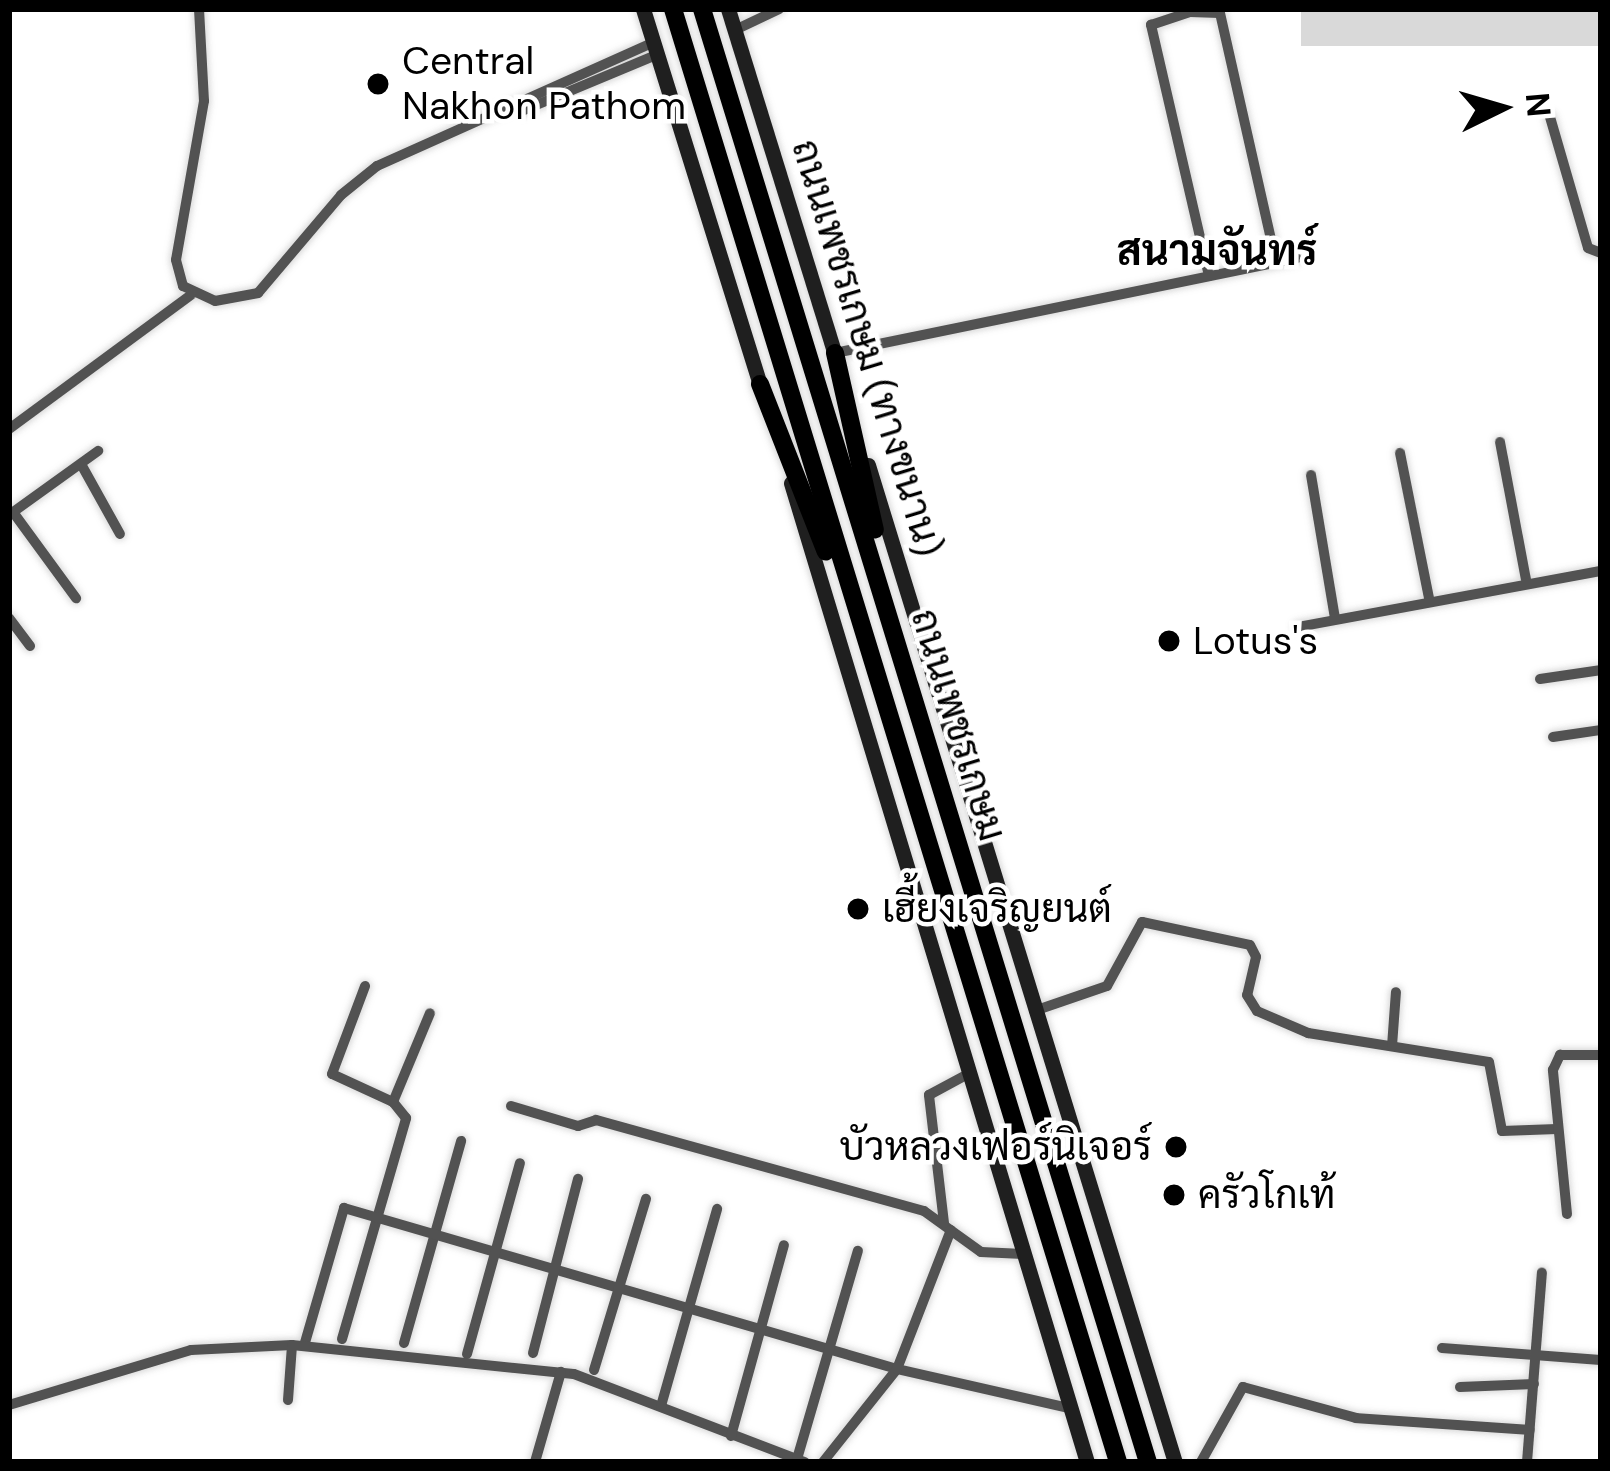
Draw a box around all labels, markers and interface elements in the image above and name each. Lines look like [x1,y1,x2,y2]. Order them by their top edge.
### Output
place label: Central Nakhon Pathom [402,39,686,130]
north arrow [1442,48,1562,168]
marker: Central Nakhon Pathom [365,71,391,97]
text: N [1516,91,1561,119]
street label: ถนนเพชรเกษม (ทางขนาน) [781,134,953,562]
district label: สนามจันทร์ [1116,226,1318,276]
street label: ถนนเพชรเกษม [901,603,1015,847]
place label: Lotus's [1193,618,1318,664]
marker: Lotus's [1156,628,1182,654]
place label: เฮี้ยงเจริญยนต์ [882,886,1112,932]
marker: เฮี้ยงเจริญยนต์ [845,896,871,922]
place label: บัวหลวงเฟอร์นิเจอร์ [839,1124,1152,1170]
marker: บัวหลวงเฟอร์นิเจอร์ [1163,1134,1189,1160]
place label: ครัวโกเท้ [1198,1172,1335,1218]
marker: ครัวโกเท้ [1161,1182,1187,1208]

